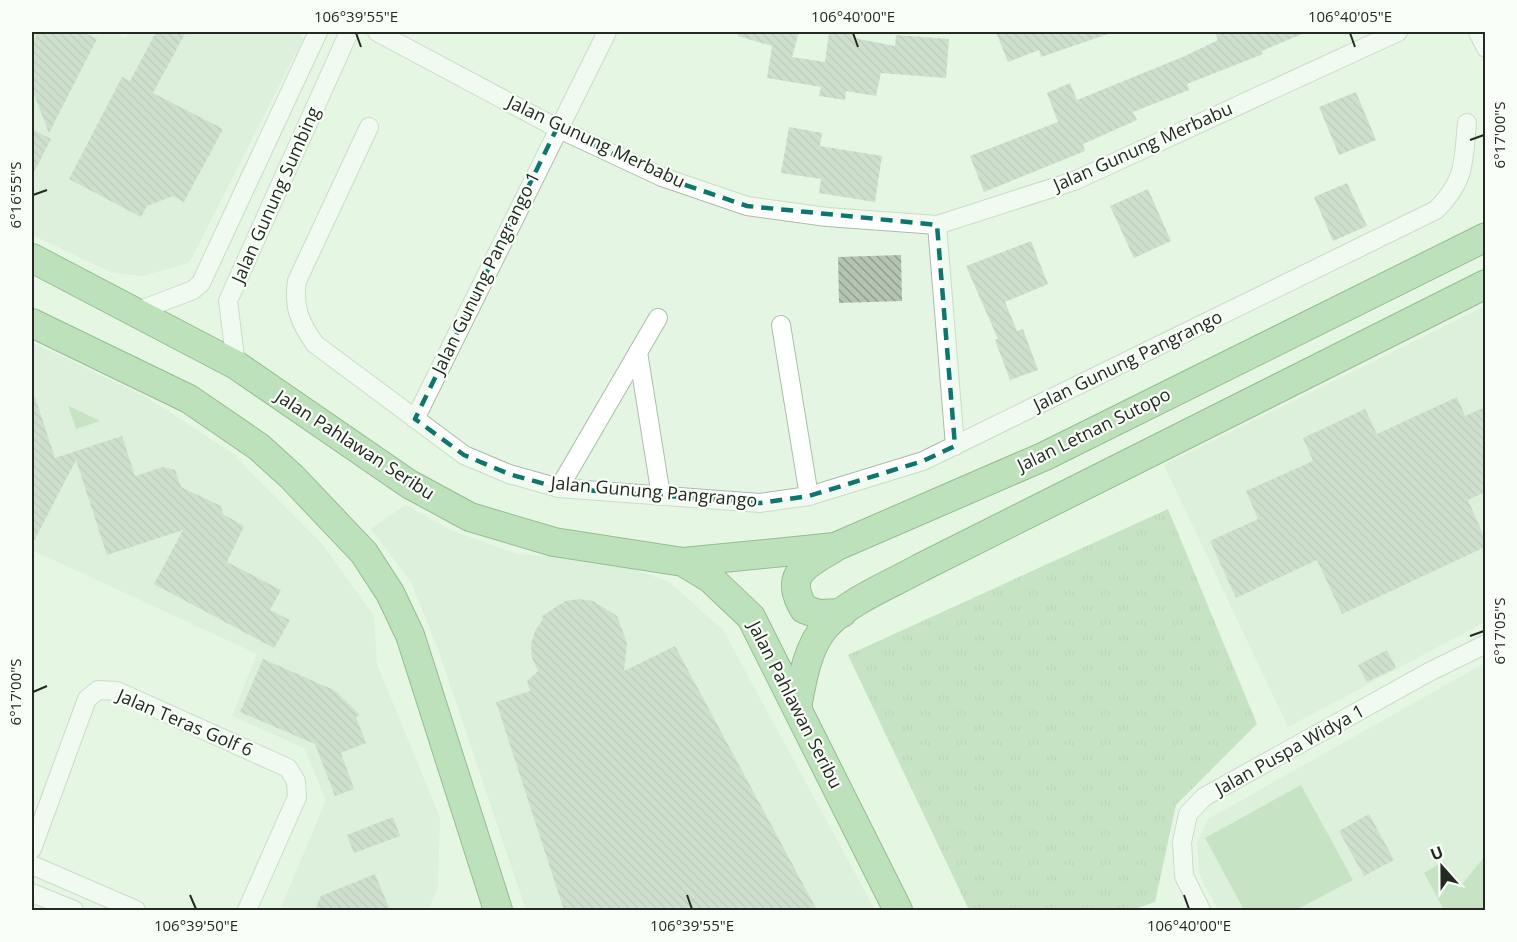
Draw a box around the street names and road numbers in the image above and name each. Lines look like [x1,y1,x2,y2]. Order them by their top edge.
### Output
street label: Jalan Gunung Merbabu [502,88,689,193]
street label: Jalan Gunung Merbabu [1047,96,1236,197]
street label: Jalan Gunung Sumbing [225,102,325,288]
street label: Jalan Gunung Pangrango 1 [425,167,545,380]
street label: Jalan Gunung Pangrango [1027,304,1226,417]
street label: Jalan Letnan Sutopo [1011,382,1174,478]
street label: Jalan Pahlawan Seribu [270,383,440,505]
street label: Jalan Gunung Pangrango [548,470,758,512]
street label: Jalan Pahlawan Seribu [742,615,849,792]
street label: Jalan Teras Golf 6 [112,682,257,761]
street label: Jalan Puspa Widya 1 [1209,698,1369,801]

